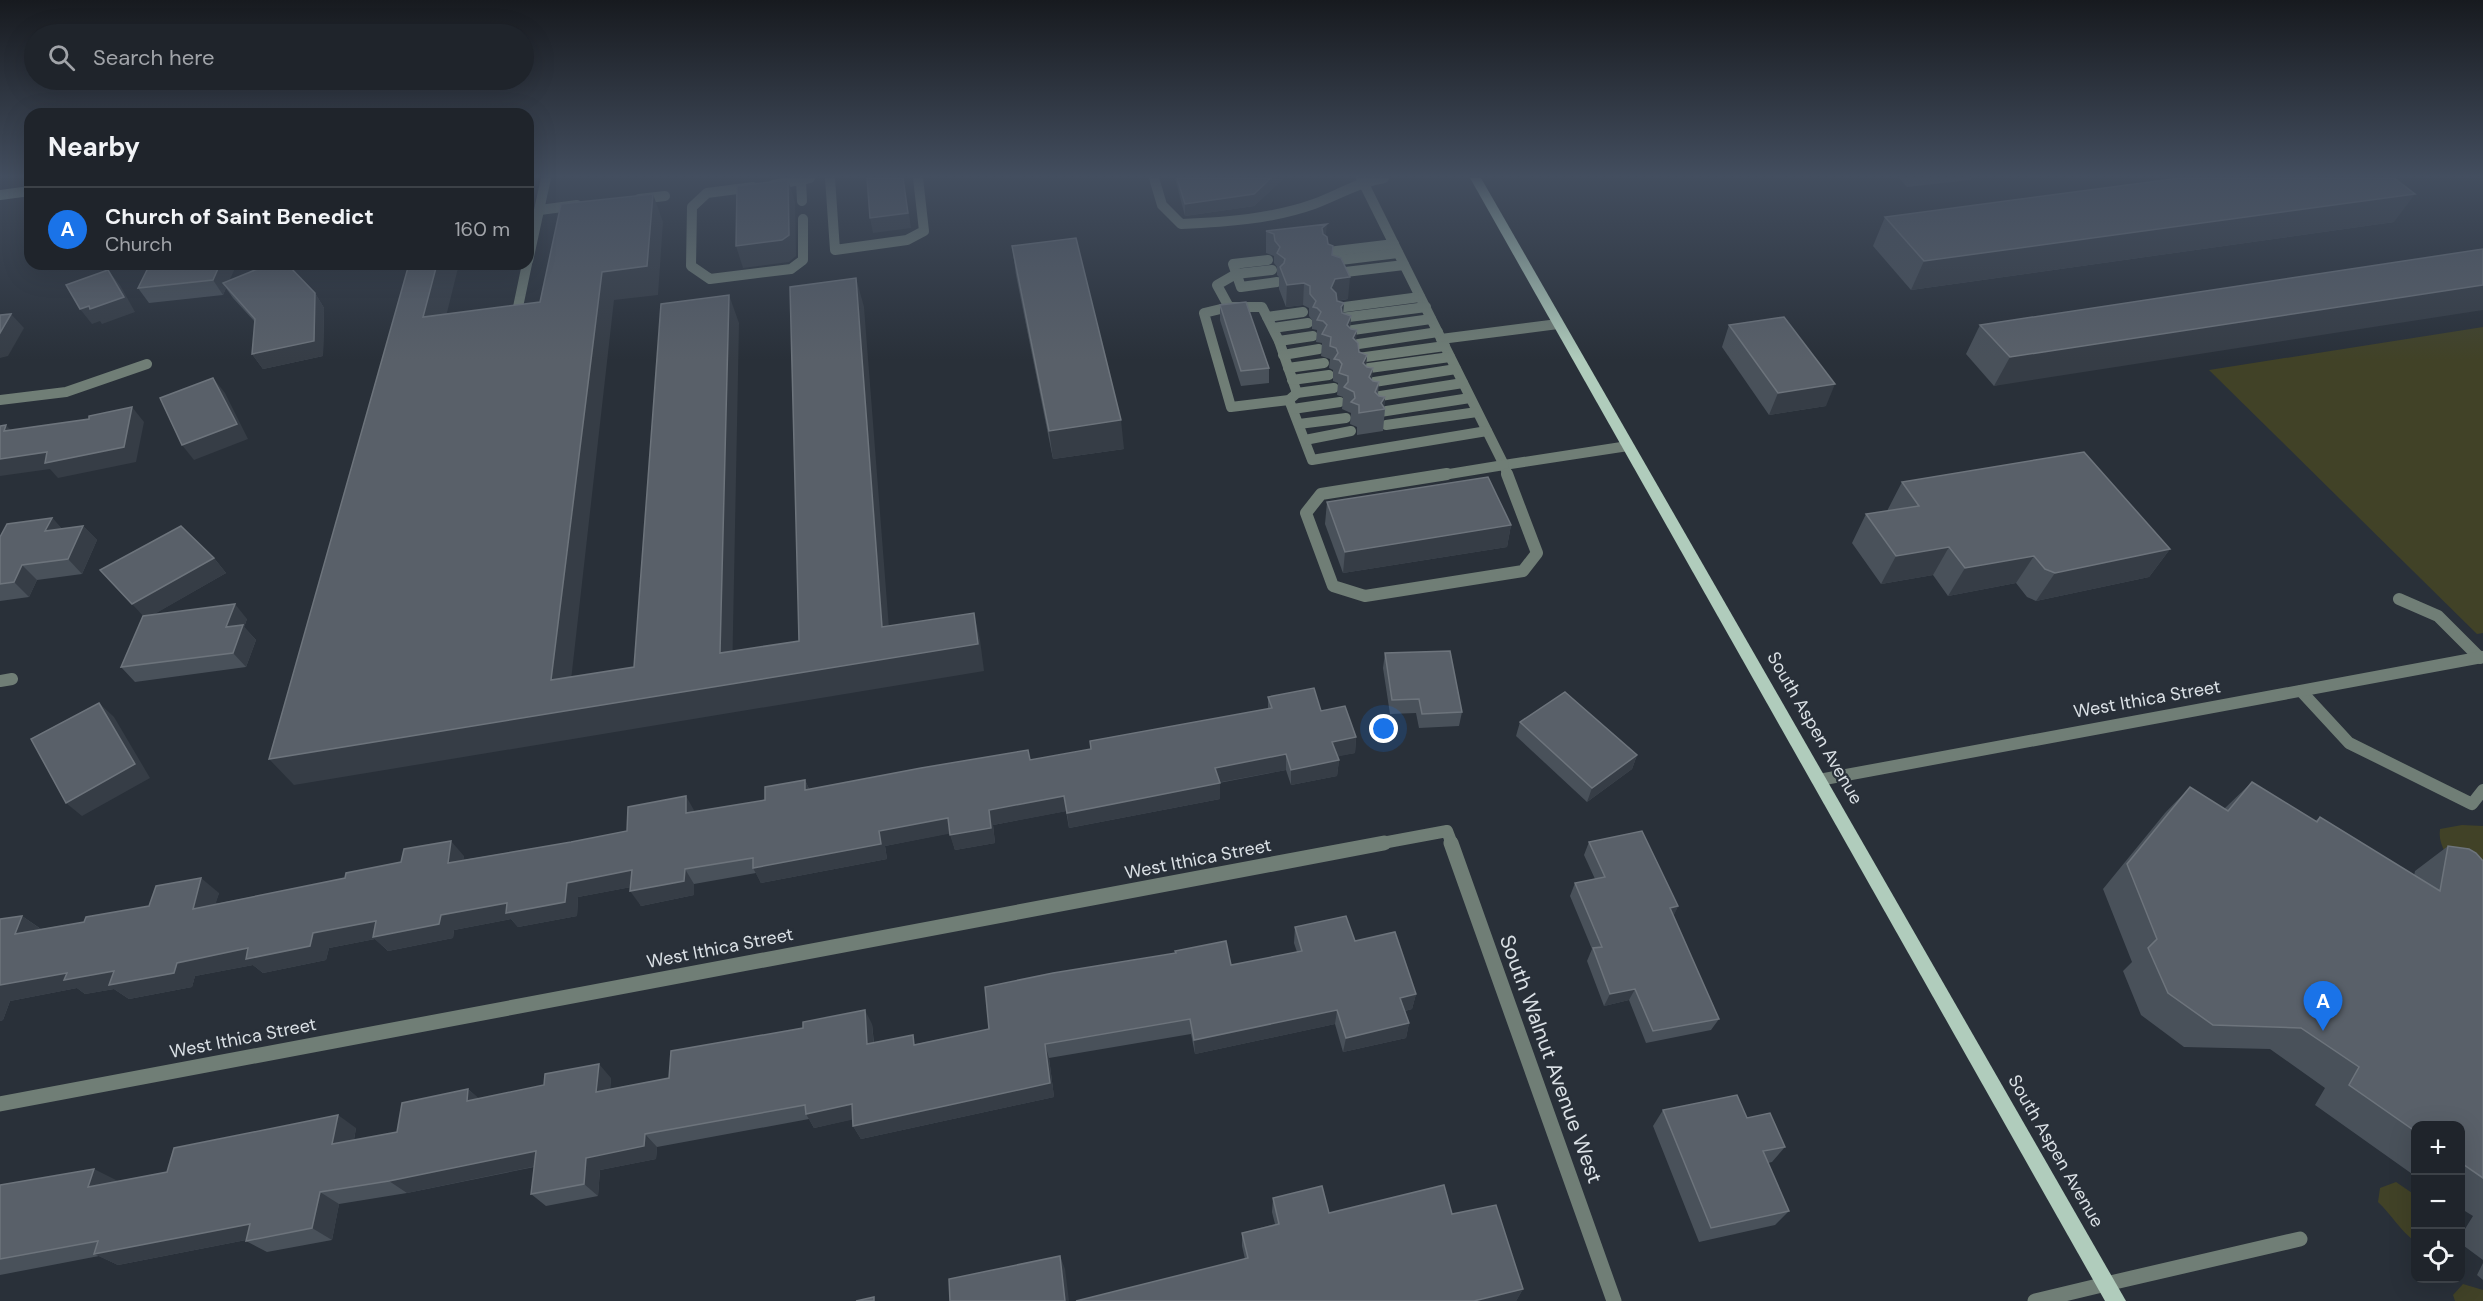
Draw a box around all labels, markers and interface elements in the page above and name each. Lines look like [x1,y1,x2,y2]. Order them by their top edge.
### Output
search box [24,24,534,90]
icon: search [45,41,78,74]
text: Search here [93,43,214,72]
text: Nearby [48,130,140,164]
text: Church of Saint Benedict [105,202,374,231]
text: A [60,216,75,242]
text: 160 m [454,216,510,242]
text: Church [105,231,172,257]
street label: South Aspen Avenue [1762,647,1868,809]
street label: West Ithica Street [2072,674,2222,724]
your location [1369,714,1398,743]
street label: West Ithica Street [1123,833,1273,885]
street label: West Ithica Street [645,922,795,974]
street label: South Walnut Avenue West [1493,931,1609,1187]
pin: A [2304,982,2342,1031]
street label: West Ithica Street [168,1012,318,1064]
street label: South Aspen Avenue [2003,1070,2109,1232]
map controls [2411,1121,2465,1283]
button: + [2411,1121,2465,1175]
button: − [2411,1175,2465,1229]
button: locate [2411,1229,2465,1283]

